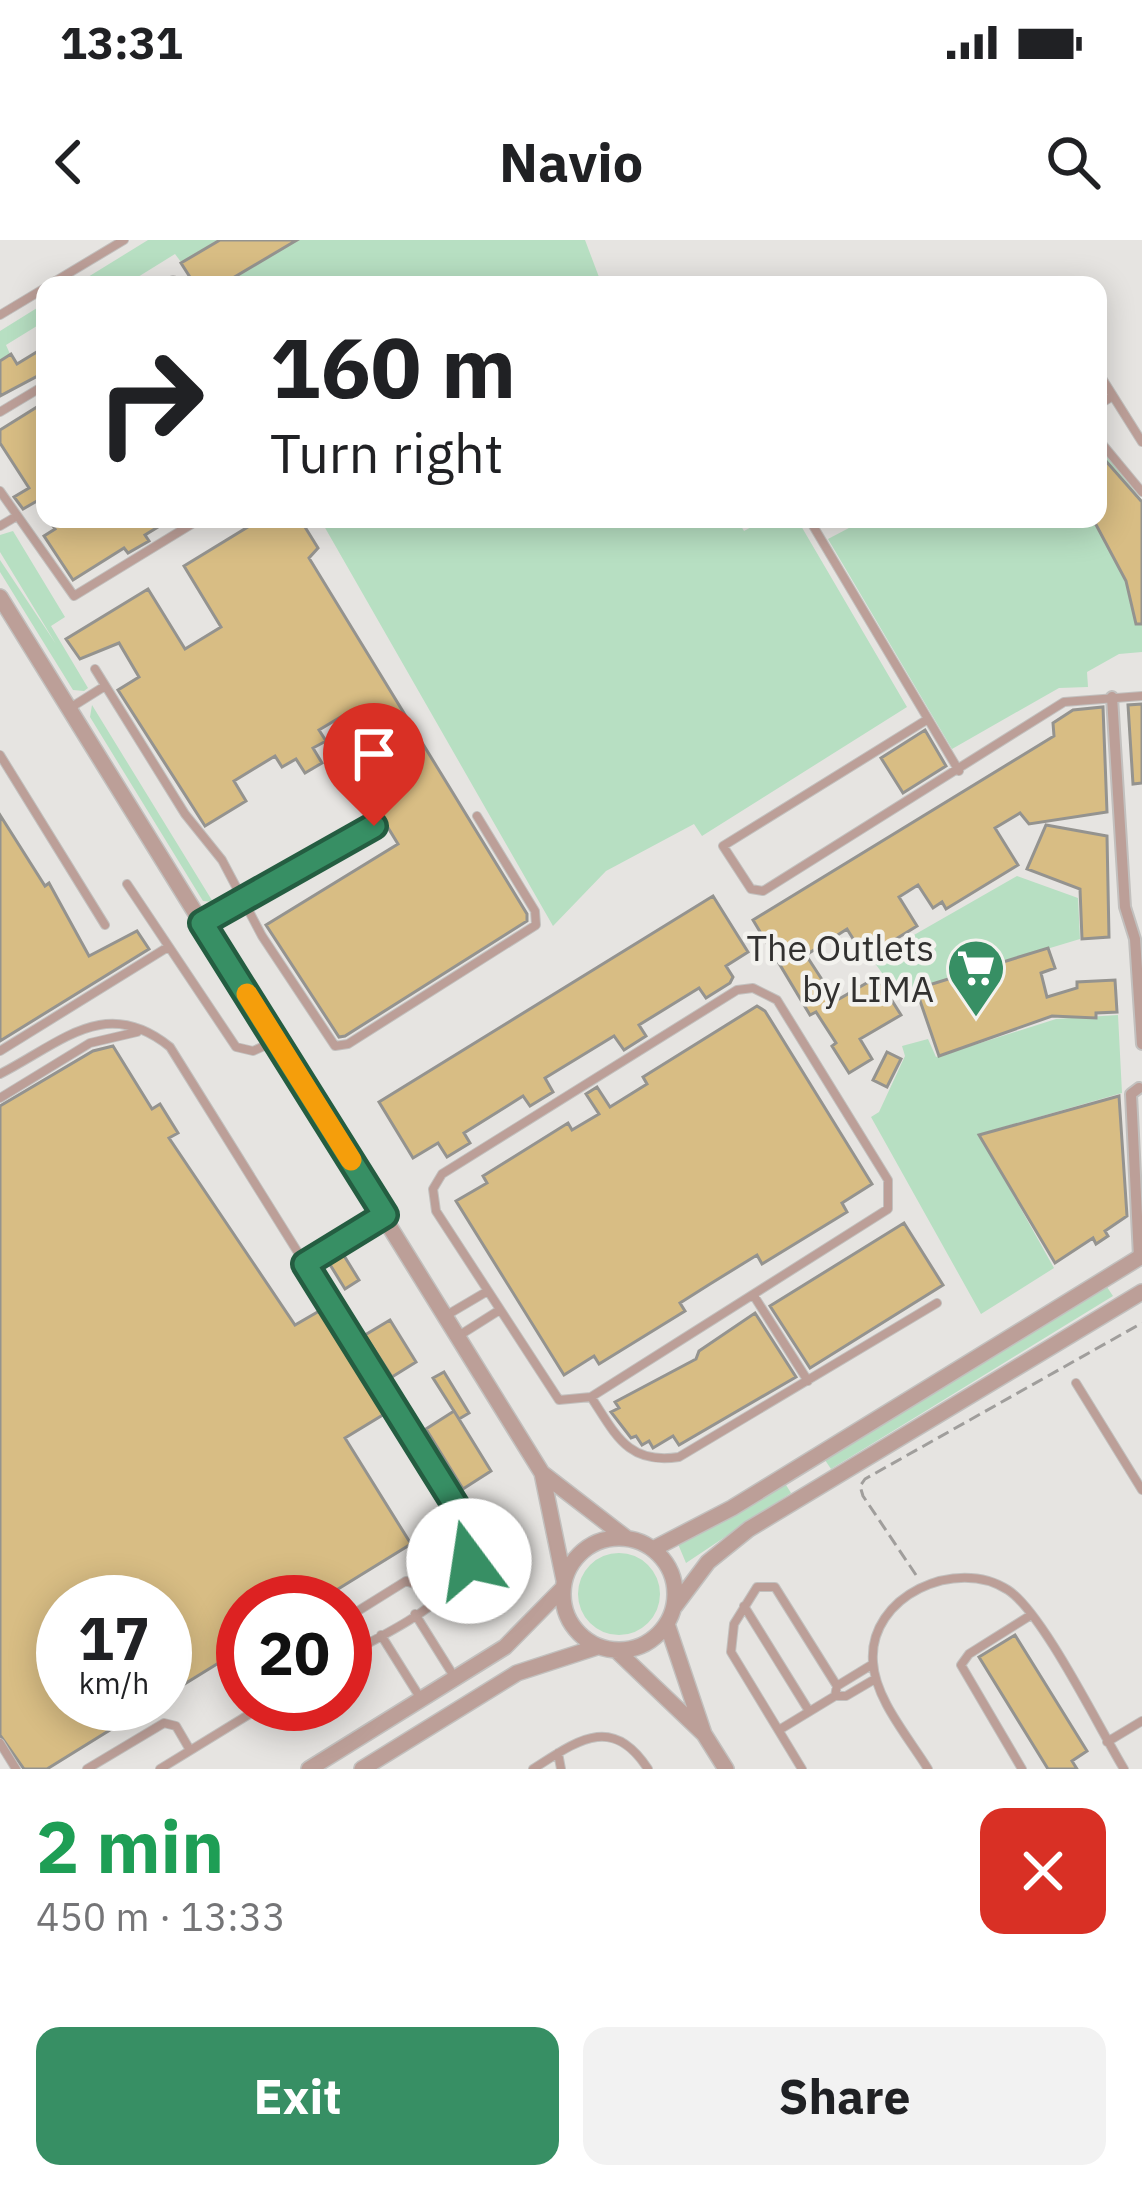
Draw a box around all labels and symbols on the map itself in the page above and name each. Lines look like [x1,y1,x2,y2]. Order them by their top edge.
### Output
pin [323,703,425,826]
place label: The Outlets by LIMA [746,924,934,1012]
supermarket icon: The Outlets by LIMA [945,937,1007,1019]
position arrow [406,1498,532,1624]
speed limit sign: 20 [216,1575,372,1731]

